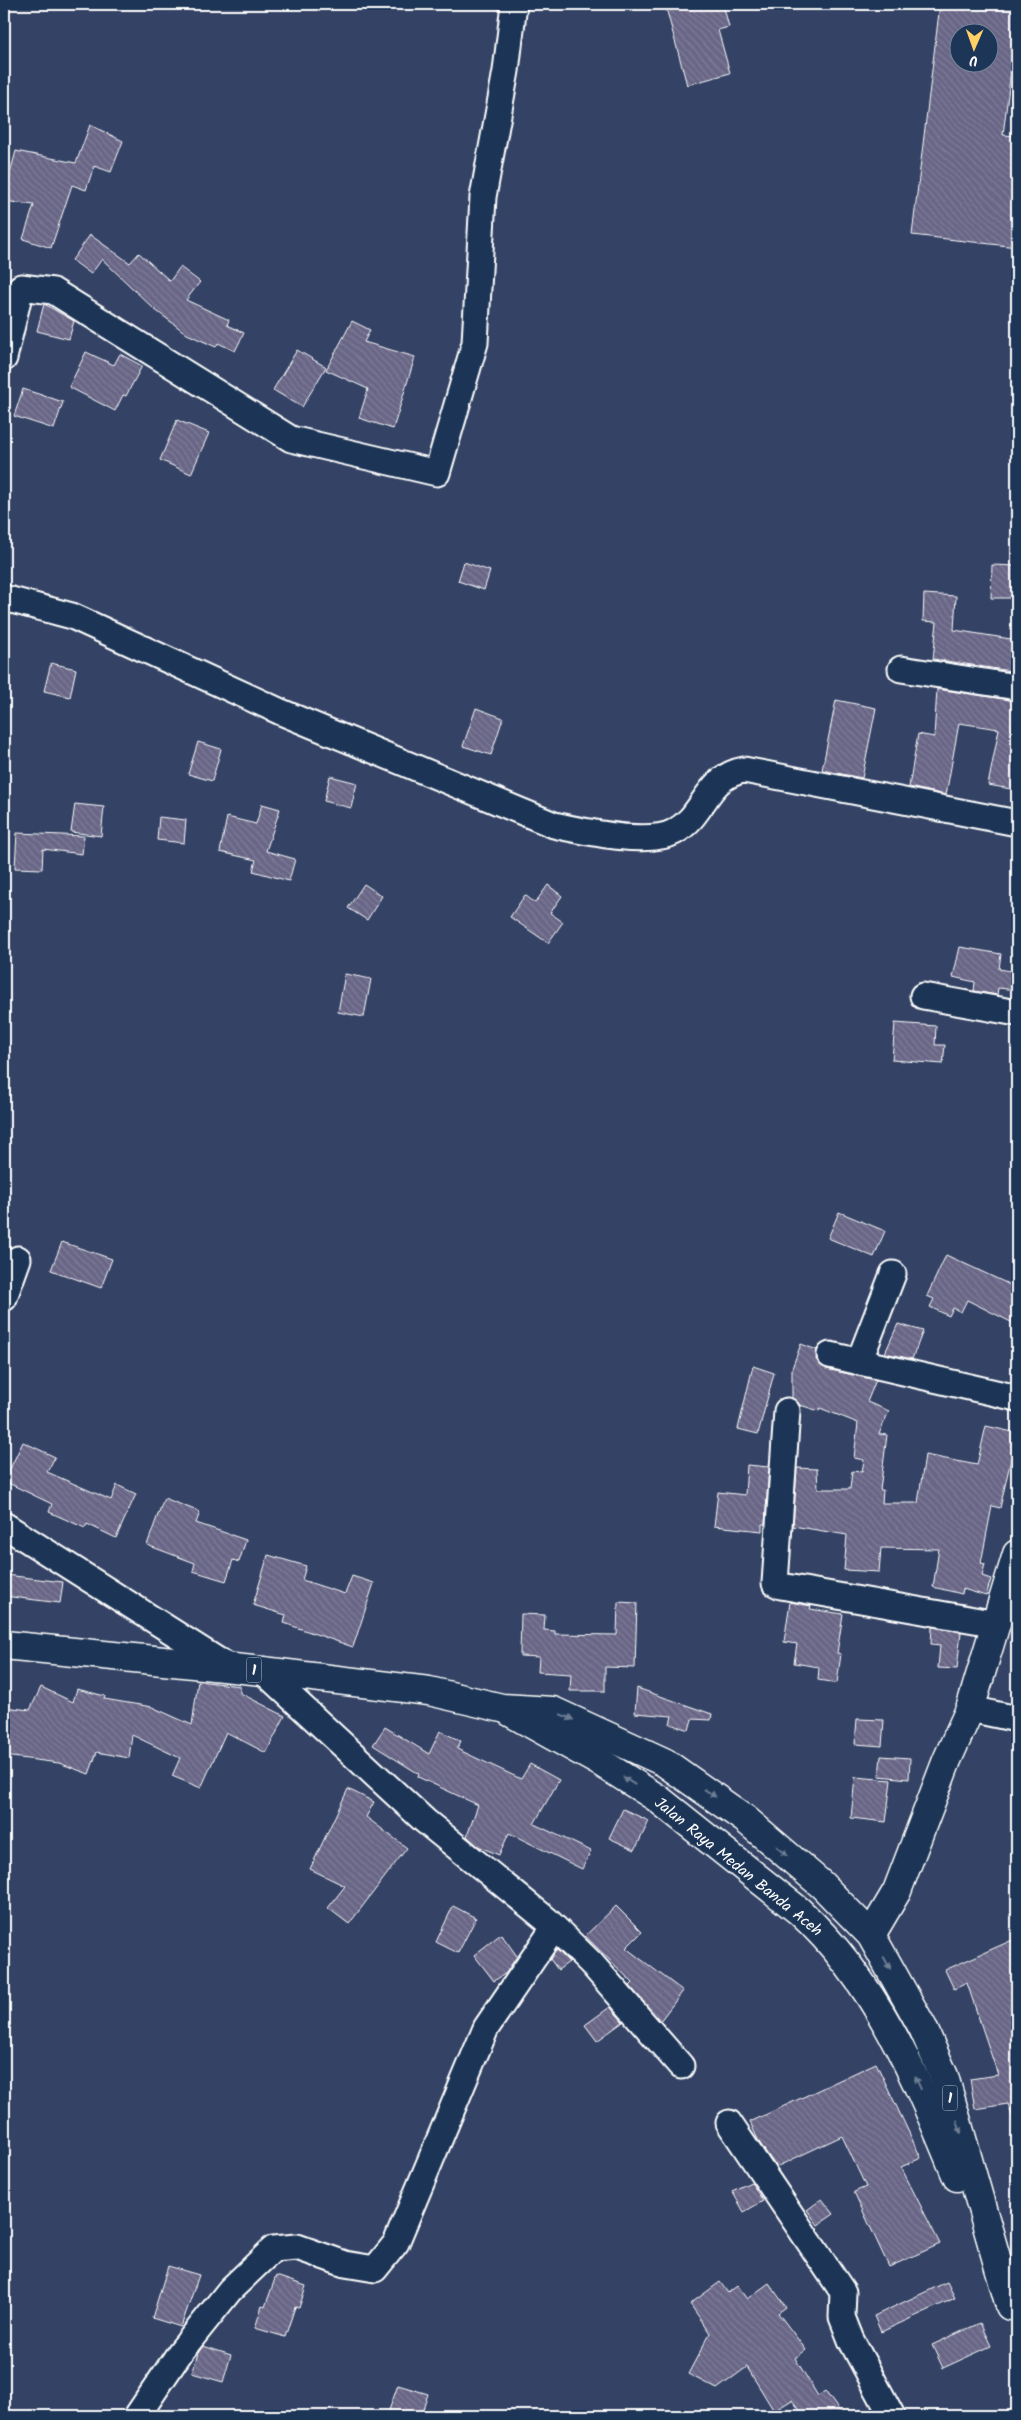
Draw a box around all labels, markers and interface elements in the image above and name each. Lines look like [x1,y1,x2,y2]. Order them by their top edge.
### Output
north arrow [948,22,998,72]
text: U [968,49,978,71]
road number: 1 [246,1658,262,1682]
one-way arrow [560,1713,574,1721]
one-way arrow [623,1776,636,1786]
one-way arrow [703,1788,717,1797]
street label: Jalan Raya Medan Banda Aceh [648,1791,828,1943]
one-way arrow [776,1845,789,1856]
one-way arrow [883,1956,891,1970]
one-way arrow [913,2075,922,2090]
road number: 1 [942,2086,958,2110]
one-way arrow [955,2120,963,2135]

